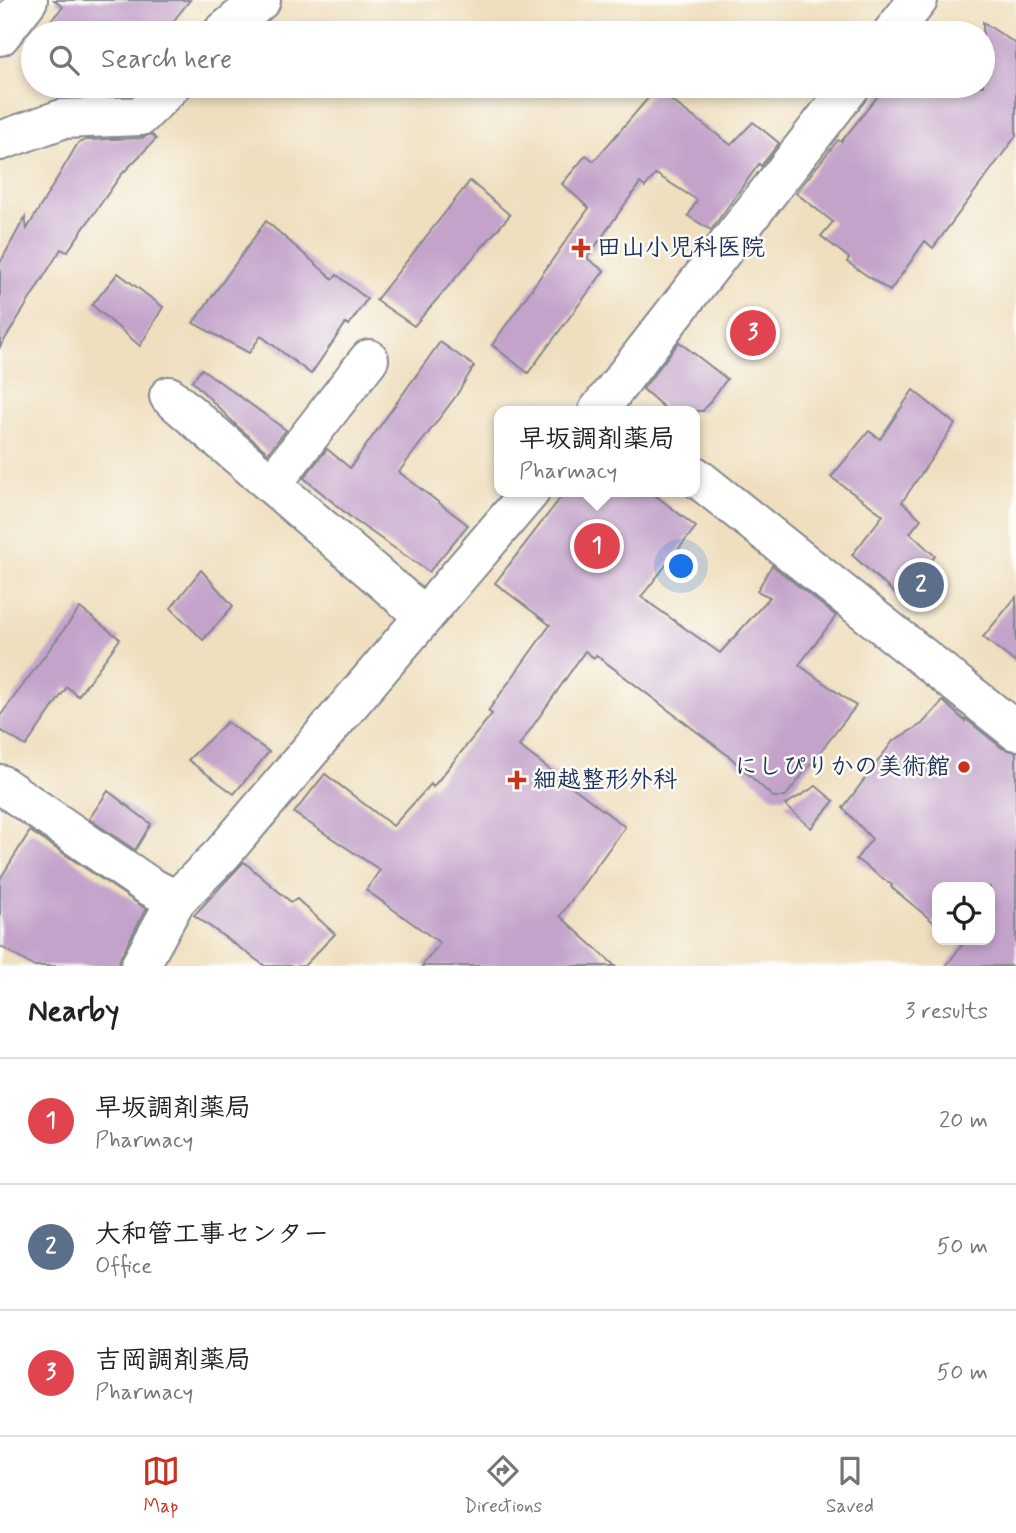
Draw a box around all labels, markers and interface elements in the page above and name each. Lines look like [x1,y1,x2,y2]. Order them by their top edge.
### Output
search box [21,21,995,98]
icon: search [45,41,83,79]
text: Search here [101,43,232,77]
place label: 田山小児科医院 [597,233,765,264]
marker: 田山小児科医院 [571,238,591,258]
pin: 3 [730,307,776,359]
popup [494,406,700,497]
text: 早坂調剤薬局 [519,423,675,457]
text: Pharmacy [519,457,617,487]
pin: 1 [574,520,620,572]
your location [664,549,698,583]
pin: 2 [898,559,944,611]
place label: にしぴりかの美術館 [734,752,950,783]
marker: にしぴりかの美術館 [956,759,972,775]
place label: 細越整形外科 [533,765,677,796]
marker: 細越整形外科 [507,770,527,790]
map controls [932,882,995,945]
button: locate [932,882,995,945]
text: Nearby [28,992,119,1031]
text: 3 results [905,997,988,1027]
text: 早坂調剤薬局 [95,1092,251,1126]
text: 1 [46,1106,56,1136]
text: 20 m [939,1106,988,1136]
text: Pharmacy [95,1126,193,1156]
text: 大和管工事センター [95,1218,329,1252]
text: 2 [45,1232,57,1262]
text: 50 m [937,1232,988,1262]
text: Office [95,1252,152,1282]
text: 吉岡調剤薬局 [95,1344,251,1378]
text: 3 [46,1358,56,1388]
text: 50 m [937,1358,988,1388]
text: Pharmacy [95,1378,193,1408]
tab: Map [142,1452,180,1519]
tab: Directions [464,1452,542,1519]
tab: Saved [826,1452,874,1519]

